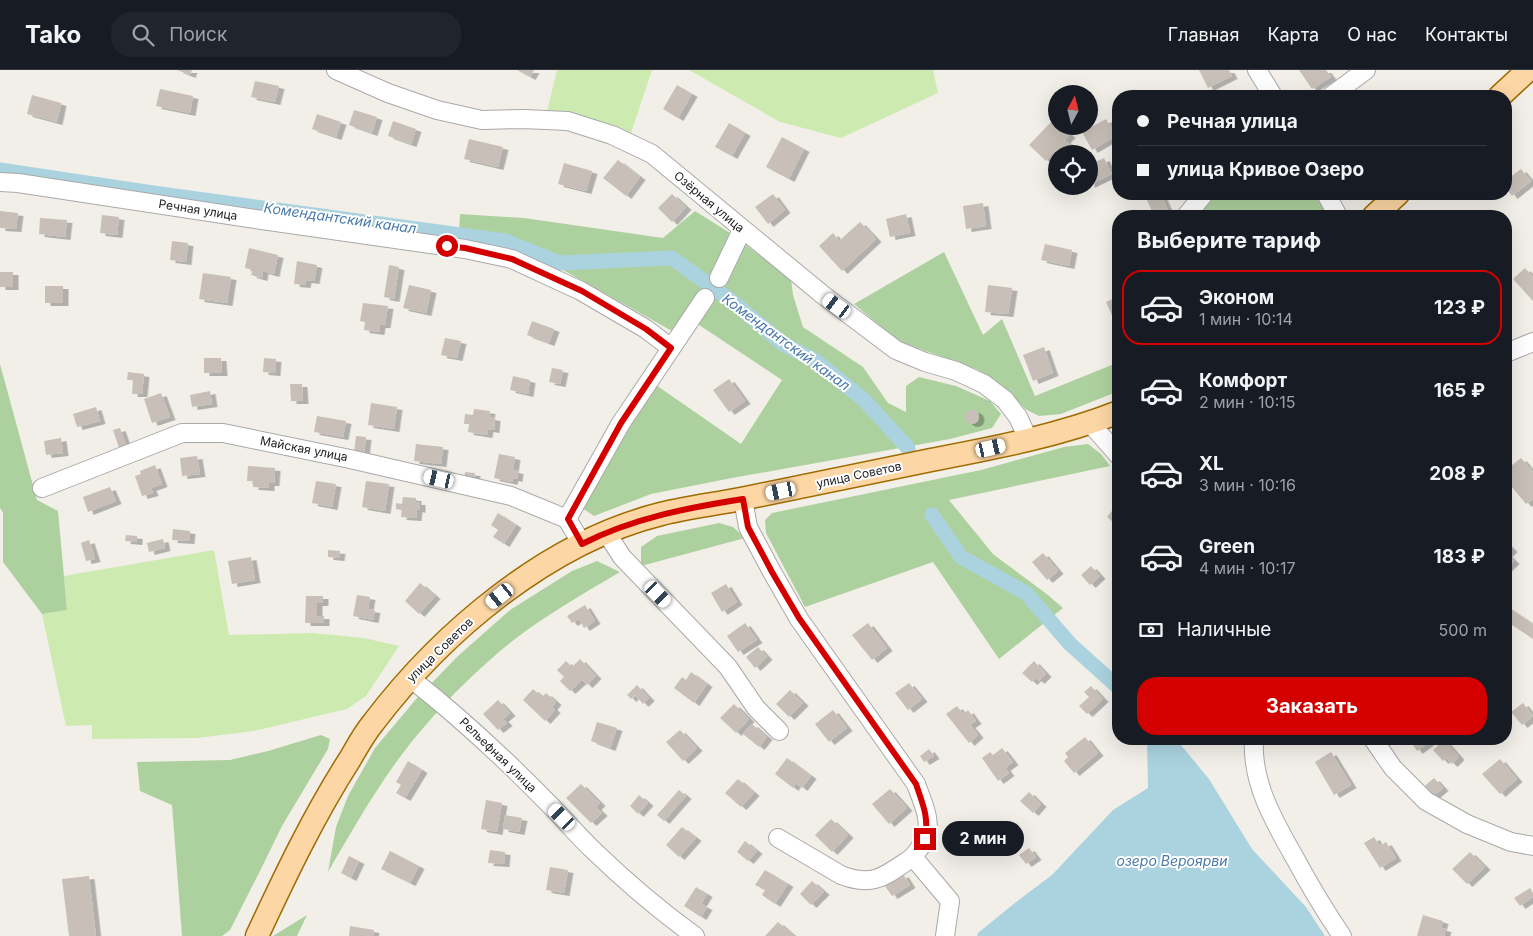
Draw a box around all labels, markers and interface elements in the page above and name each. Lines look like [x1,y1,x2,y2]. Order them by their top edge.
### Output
search box [111,12,461,57]
text: Tako [25,20,81,49]
icon: search [129,21,157,49]
text: Поиск [169,23,227,46]
text: Главная [1168,24,1239,45]
text: Карта [1267,24,1319,45]
text: О нас [1347,24,1397,45]
text: Контакты [1425,24,1508,45]
north arrow [1048,85,1098,135]
map controls [1048,85,1098,195]
text: Речная улица [1167,110,1298,133]
button: locate [1048,145,1098,195]
text: улица Кривое Озеро [1167,158,1364,181]
street label: Озёрная улица [671,168,748,235]
street label: Речная улица [158,196,239,223]
water label: Комендантский канал [263,198,417,237]
text: Выберите тариф [1137,227,1321,253]
route start [436,235,458,257]
icon: car [1139,285,1184,330]
text: Эконом [1199,286,1274,309]
water label: Комендантский канал [719,290,853,394]
car [820,291,853,321]
text: 123 ₽ [1434,296,1485,319]
text: 1 мин · 10:14 [1199,309,1293,329]
icon: car [1139,368,1184,413]
text: Комфорт [1199,369,1287,392]
text: 165 ₽ [1434,379,1485,402]
text: 2 мин · 10:15 [1199,392,1296,412]
street label: Майская улица [259,433,349,464]
car [974,437,1007,459]
icon: car [1139,451,1184,496]
text: XL [1199,452,1224,475]
street label: улица Советов [815,458,903,491]
text: 208 ₽ [1429,462,1485,485]
car [422,468,455,490]
text: 3 мин · 10:16 [1199,475,1296,495]
car [764,481,797,501]
icon: car [1139,534,1184,579]
text: Green [1199,535,1255,558]
text: 183 ₽ [1434,545,1485,568]
text: 4 мин · 10:17 [1199,558,1295,578]
car [642,578,673,610]
car [483,581,516,611]
street label: улица Советов [403,614,476,685]
icon: cash [1137,616,1165,644]
text: Наличные [1177,618,1271,641]
text: 500 m [1439,620,1487,640]
button: Заказать [1137,677,1487,735]
street label: Рельефная улица [457,714,540,795]
car [546,801,577,833]
callout: 2 мин [942,822,1025,856]
route end [914,828,936,850]
text: 2 мин [960,828,1006,848]
water label: озеро Вероярви [1117,852,1227,869]

